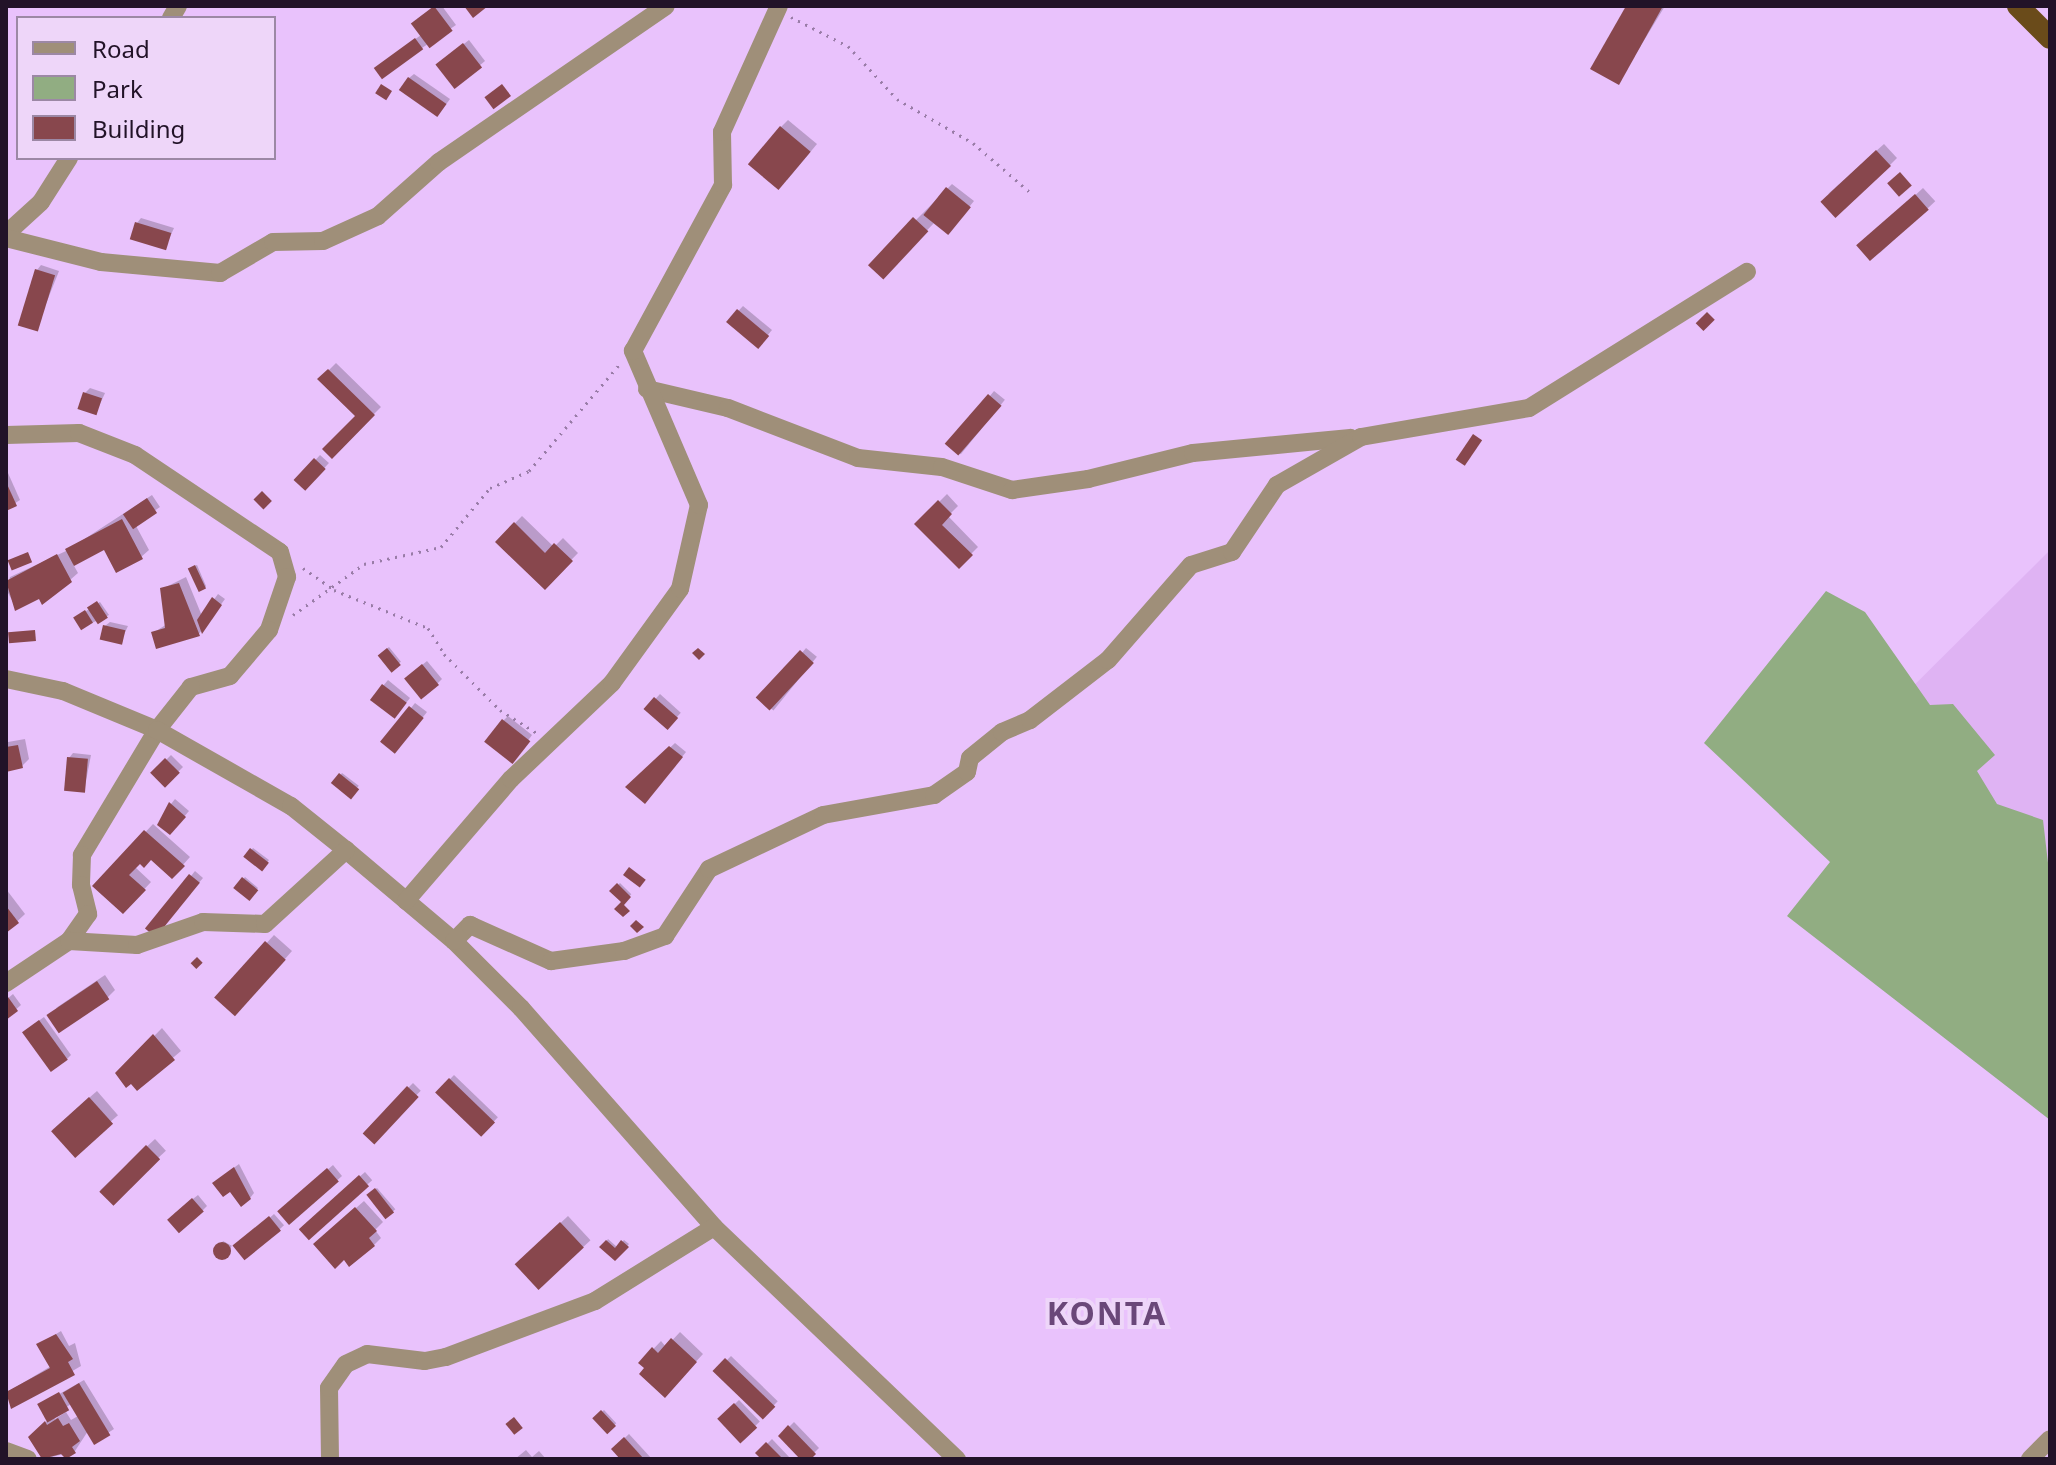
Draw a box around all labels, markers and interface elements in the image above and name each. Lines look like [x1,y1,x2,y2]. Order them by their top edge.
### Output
legend [16,16,276,160]
text: Road [92,32,150,65]
text: Park [92,72,143,105]
text: Building [92,112,185,145]
district label: KONTA [1047,1294,1167,1332]

